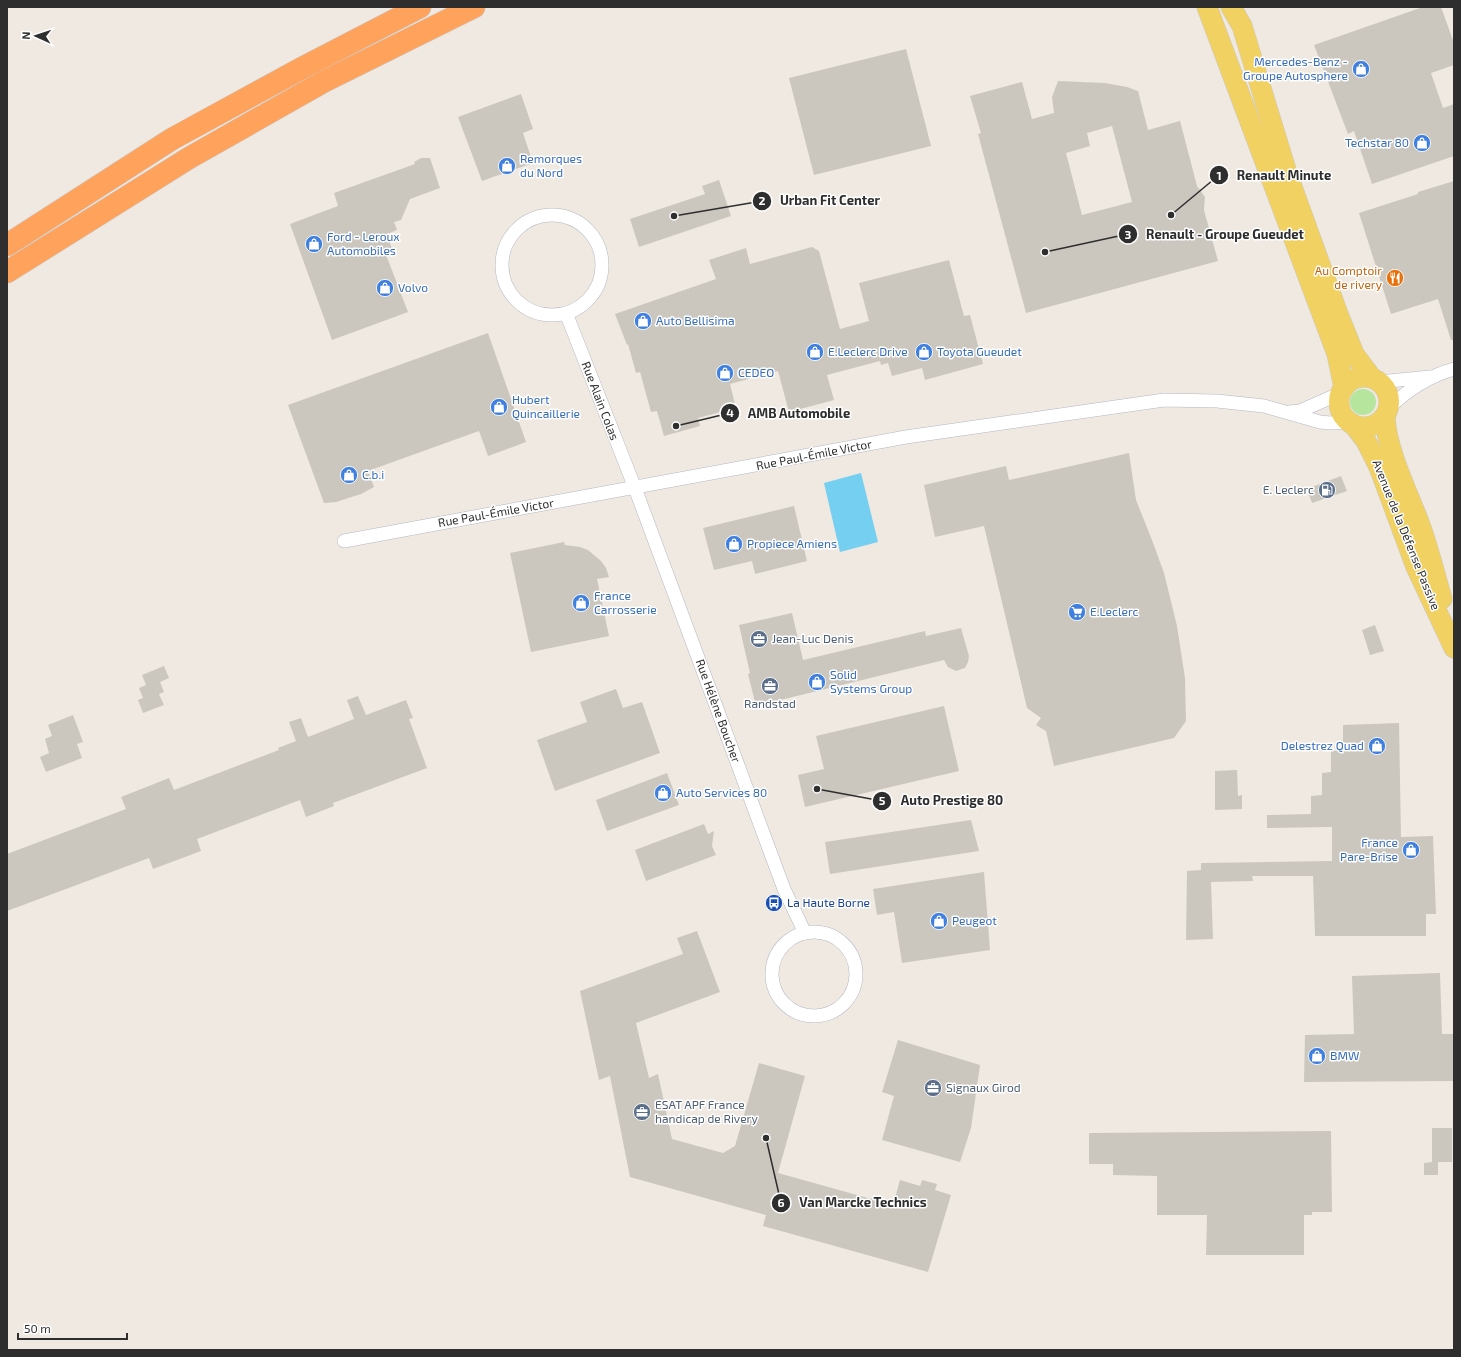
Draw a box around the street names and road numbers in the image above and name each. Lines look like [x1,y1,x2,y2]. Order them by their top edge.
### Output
street label: Rue Alain Colas [579,359,622,442]
street label: Rue Paul-Émile Victor [755,436,873,472]
street label: Avenue de la Défense Passive [1370,457,1444,612]
street label: Rue Paul-Émile Victor [437,495,555,529]
street label: Rue Hélène Boucher [694,657,744,764]

